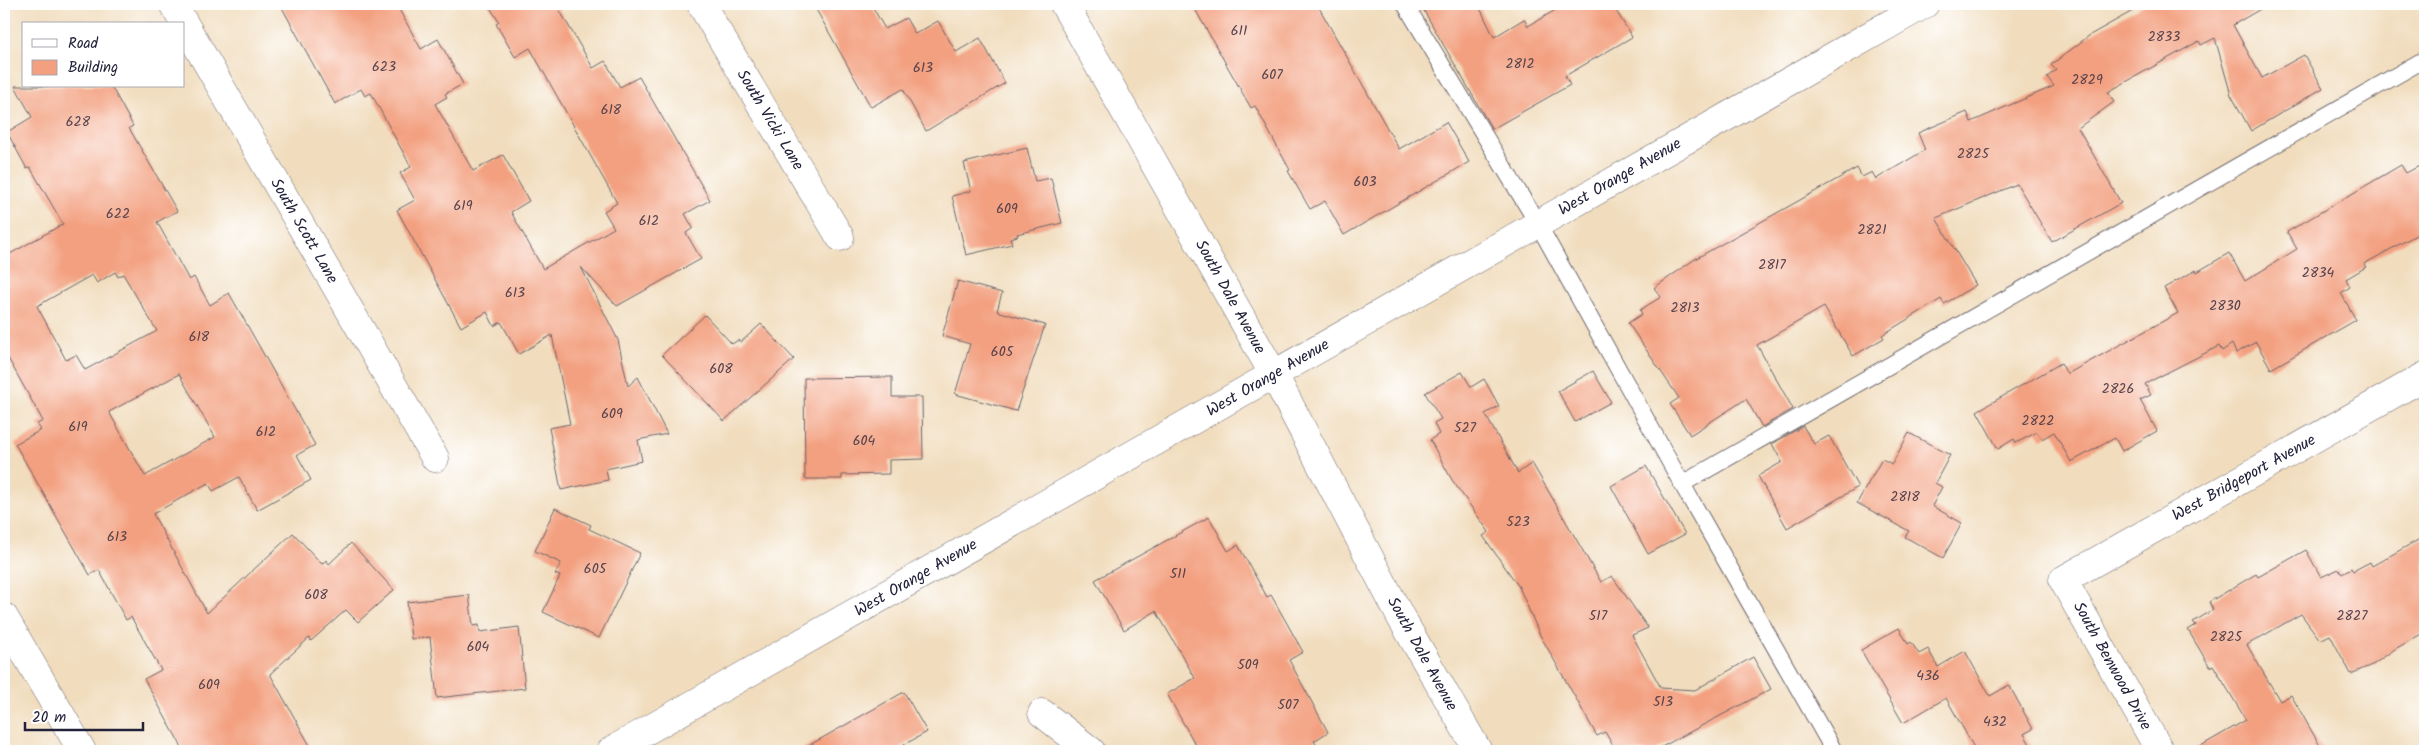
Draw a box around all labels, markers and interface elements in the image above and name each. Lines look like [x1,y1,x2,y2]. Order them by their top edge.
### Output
house number: 611 [1231,20,1247,42]
legend [22,22,185,88]
house number: 2833 [2148,26,2180,48]
text: Road [68,32,99,56]
house number: 2812 [1505,53,1535,75]
text: Building [68,56,118,80]
house number: 623 [372,56,396,78]
house number: 613 [913,57,933,79]
house number: 607 [1261,64,1283,86]
street label: South Vicki Lane [730,65,810,175]
house number: 2829 [2071,69,2103,91]
house number: 618 [601,99,622,121]
house number: 628 [66,111,91,133]
street label: West Orange Avenue [1554,132,1686,222]
house number: 2825 [1957,143,1991,165]
house number: 603 [1354,171,1376,193]
street label: South Scott Lane [264,174,344,288]
house number: 619 [453,195,473,217]
house number: 609 [996,198,1018,220]
house number: 622 [106,203,130,225]
house number: 612 [639,210,659,232]
house number: 2821 [1857,219,1887,241]
street label: South Dale Avenue [1188,235,1272,359]
house number: 2817 [1758,254,1786,276]
house number: 2834 [2302,262,2334,284]
house number: 613 [505,282,525,304]
house number: 2830 [2209,295,2241,317]
house number: 2813 [1671,297,1699,319]
house number: 618 [189,326,210,348]
street label: West Orange Avenue [1202,333,1334,423]
house number: 605 [991,341,1015,363]
house number: 608 [709,358,733,380]
house number: 2826 [2102,378,2134,400]
house number: 609 [601,403,623,425]
house number: 2822 [2022,410,2054,432]
house number: 619 [68,416,88,438]
house number: 527 [1454,417,1477,439]
house number: 612 [256,421,276,443]
street label: West Bridgeport Avenue [2167,428,2321,528]
house number: 604 [853,430,876,452]
house number: 2818 [1890,486,1920,508]
house number: 523 [1506,511,1530,533]
house number: 613 [107,526,127,548]
street label: West Orange Avenue [850,533,982,623]
house number: 605 [584,558,608,580]
house number: 511 [1170,563,1186,585]
house number: 608 [304,584,328,606]
street label: South Dale Avenue [1380,592,1464,716]
street label: South Benwood Drive [2066,597,2158,735]
house number: 517 [1589,605,1608,627]
house number: 2827 [2336,605,2368,627]
house number: 2825 [2210,626,2244,648]
house number: 604 [467,636,490,658]
house number: 509 [1237,654,1259,676]
house number: 436 [1916,665,1940,687]
house number: 609 [198,674,220,696]
house number: 513 [1653,691,1673,713]
house number: 507 [1278,694,1299,716]
scale bar [25,700,142,732]
text: 20 m [32,706,66,730]
house number: 432 [1983,711,2007,733]

